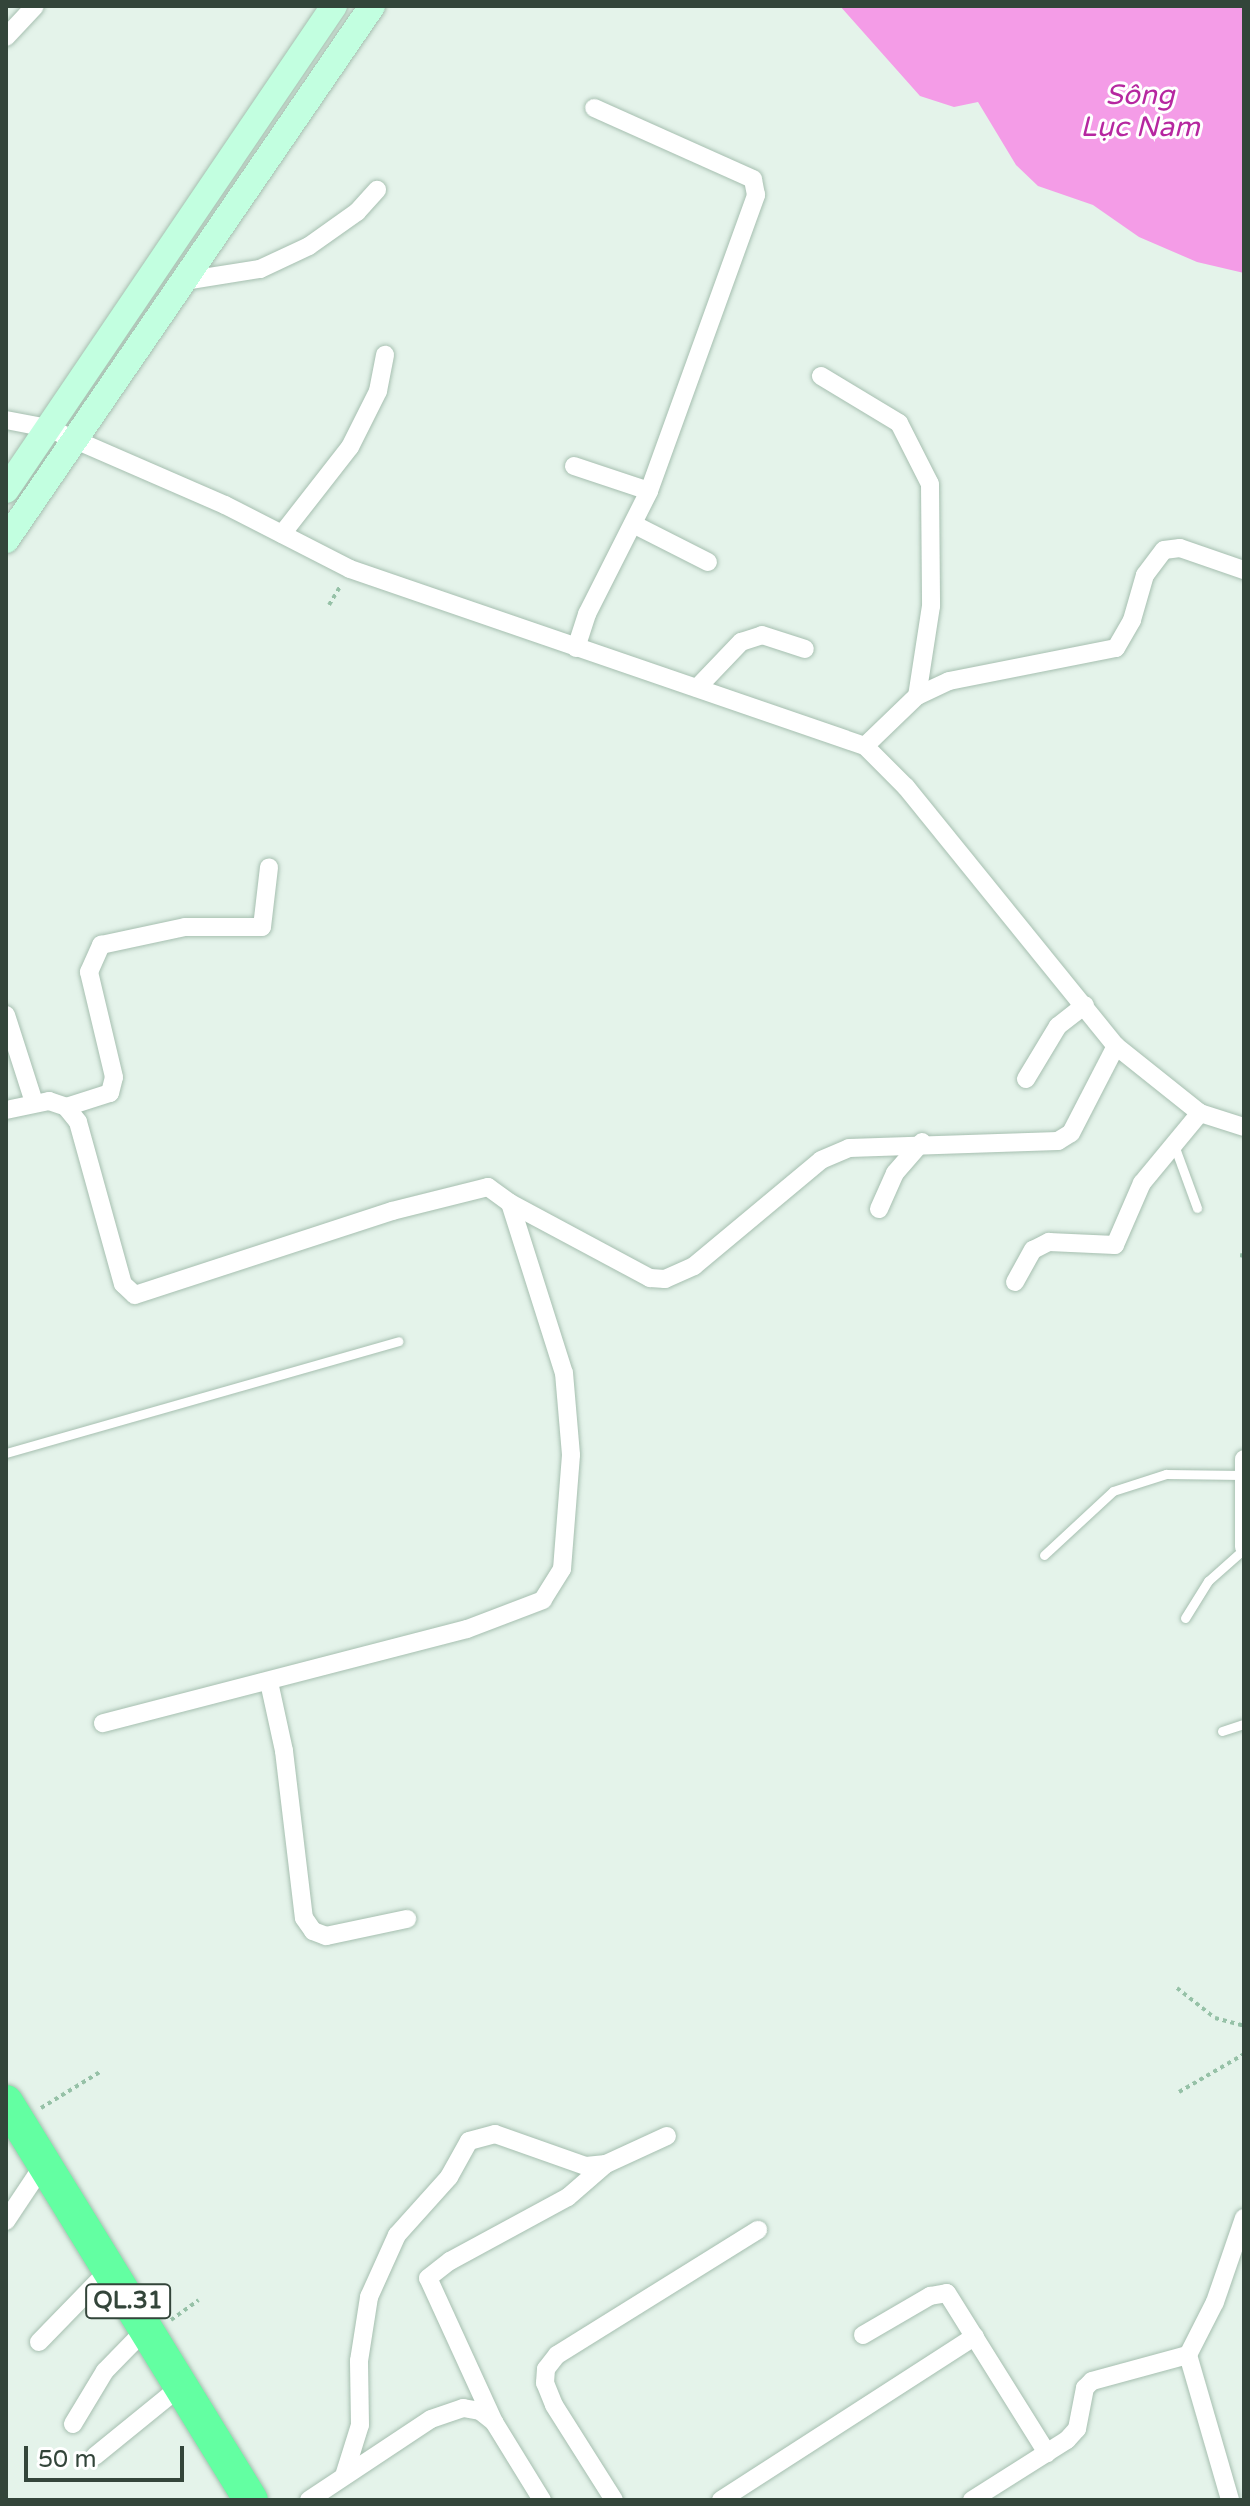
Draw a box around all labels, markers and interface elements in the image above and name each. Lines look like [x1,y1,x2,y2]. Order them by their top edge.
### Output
water label: Sông Lục Nam [1080,78,1200,144]
road number: QL.31 [84,2281,172,2321]
scale bar [28,2430,188,2480]
text: 50 m [38,2445,96,2474]

